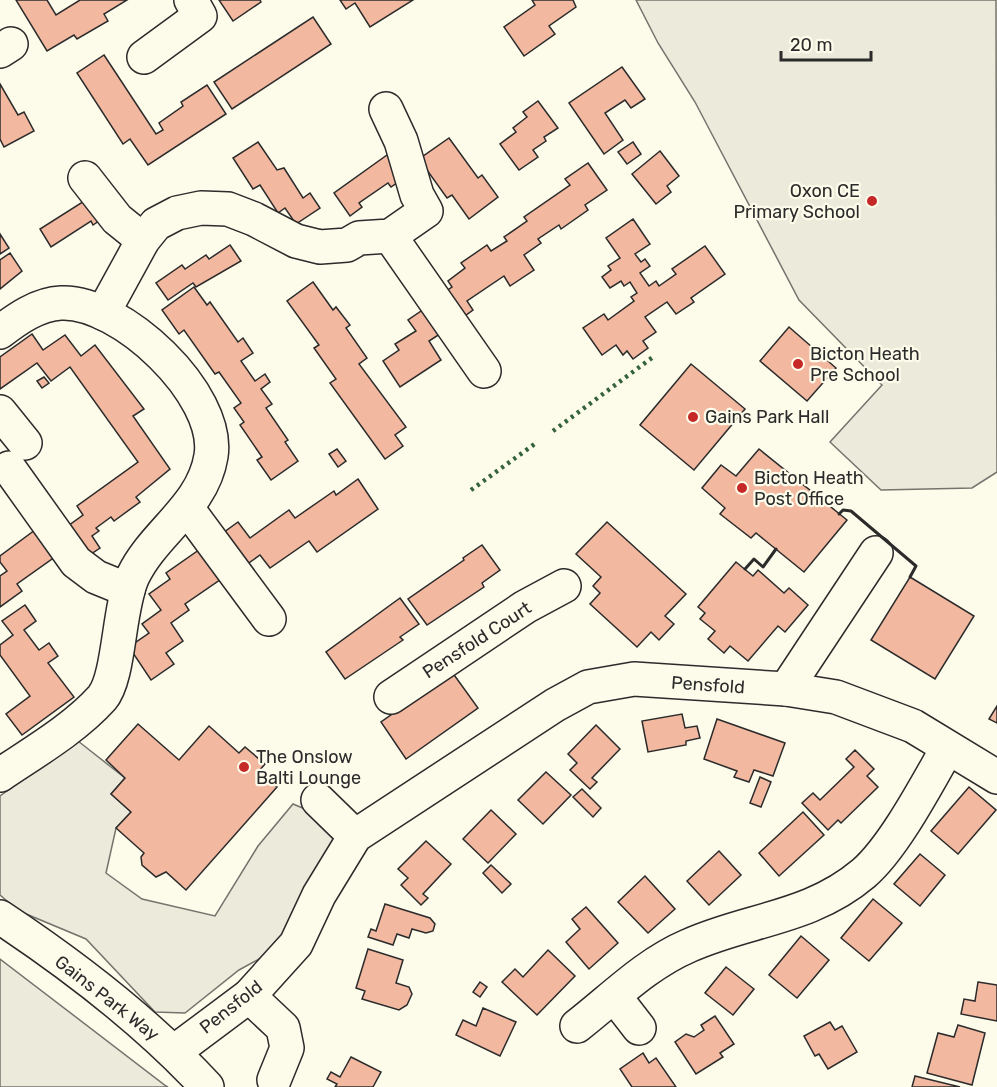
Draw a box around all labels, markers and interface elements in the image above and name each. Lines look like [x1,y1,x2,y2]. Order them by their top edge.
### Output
scale bar [781,24,871,62]
text: 20 m [790,34,832,56]
place label: Oxon CE Primary School [733,180,860,223]
marker: Oxon CE Primary School [865,194,879,208]
place label: Bicton Heath Pre School [810,343,920,386]
marker: Bicton Heath Pre School [791,357,805,371]
place label: Gains Park Hall [705,406,829,428]
marker: Gains Park Hall [686,410,700,424]
place label: Bicton Heath Post Office [754,467,864,510]
marker: Bicton Heath Post Office [735,481,749,495]
street label: Pensfold Court [419,597,535,683]
street label: Pensfold [670,671,746,699]
place label: The Onslow Balti Lounge [256,746,361,789]
marker: The Onslow Balti Lounge [237,760,251,774]
street label: Gains Park Way [51,951,164,1046]
street label: Pensfold [195,976,267,1038]

